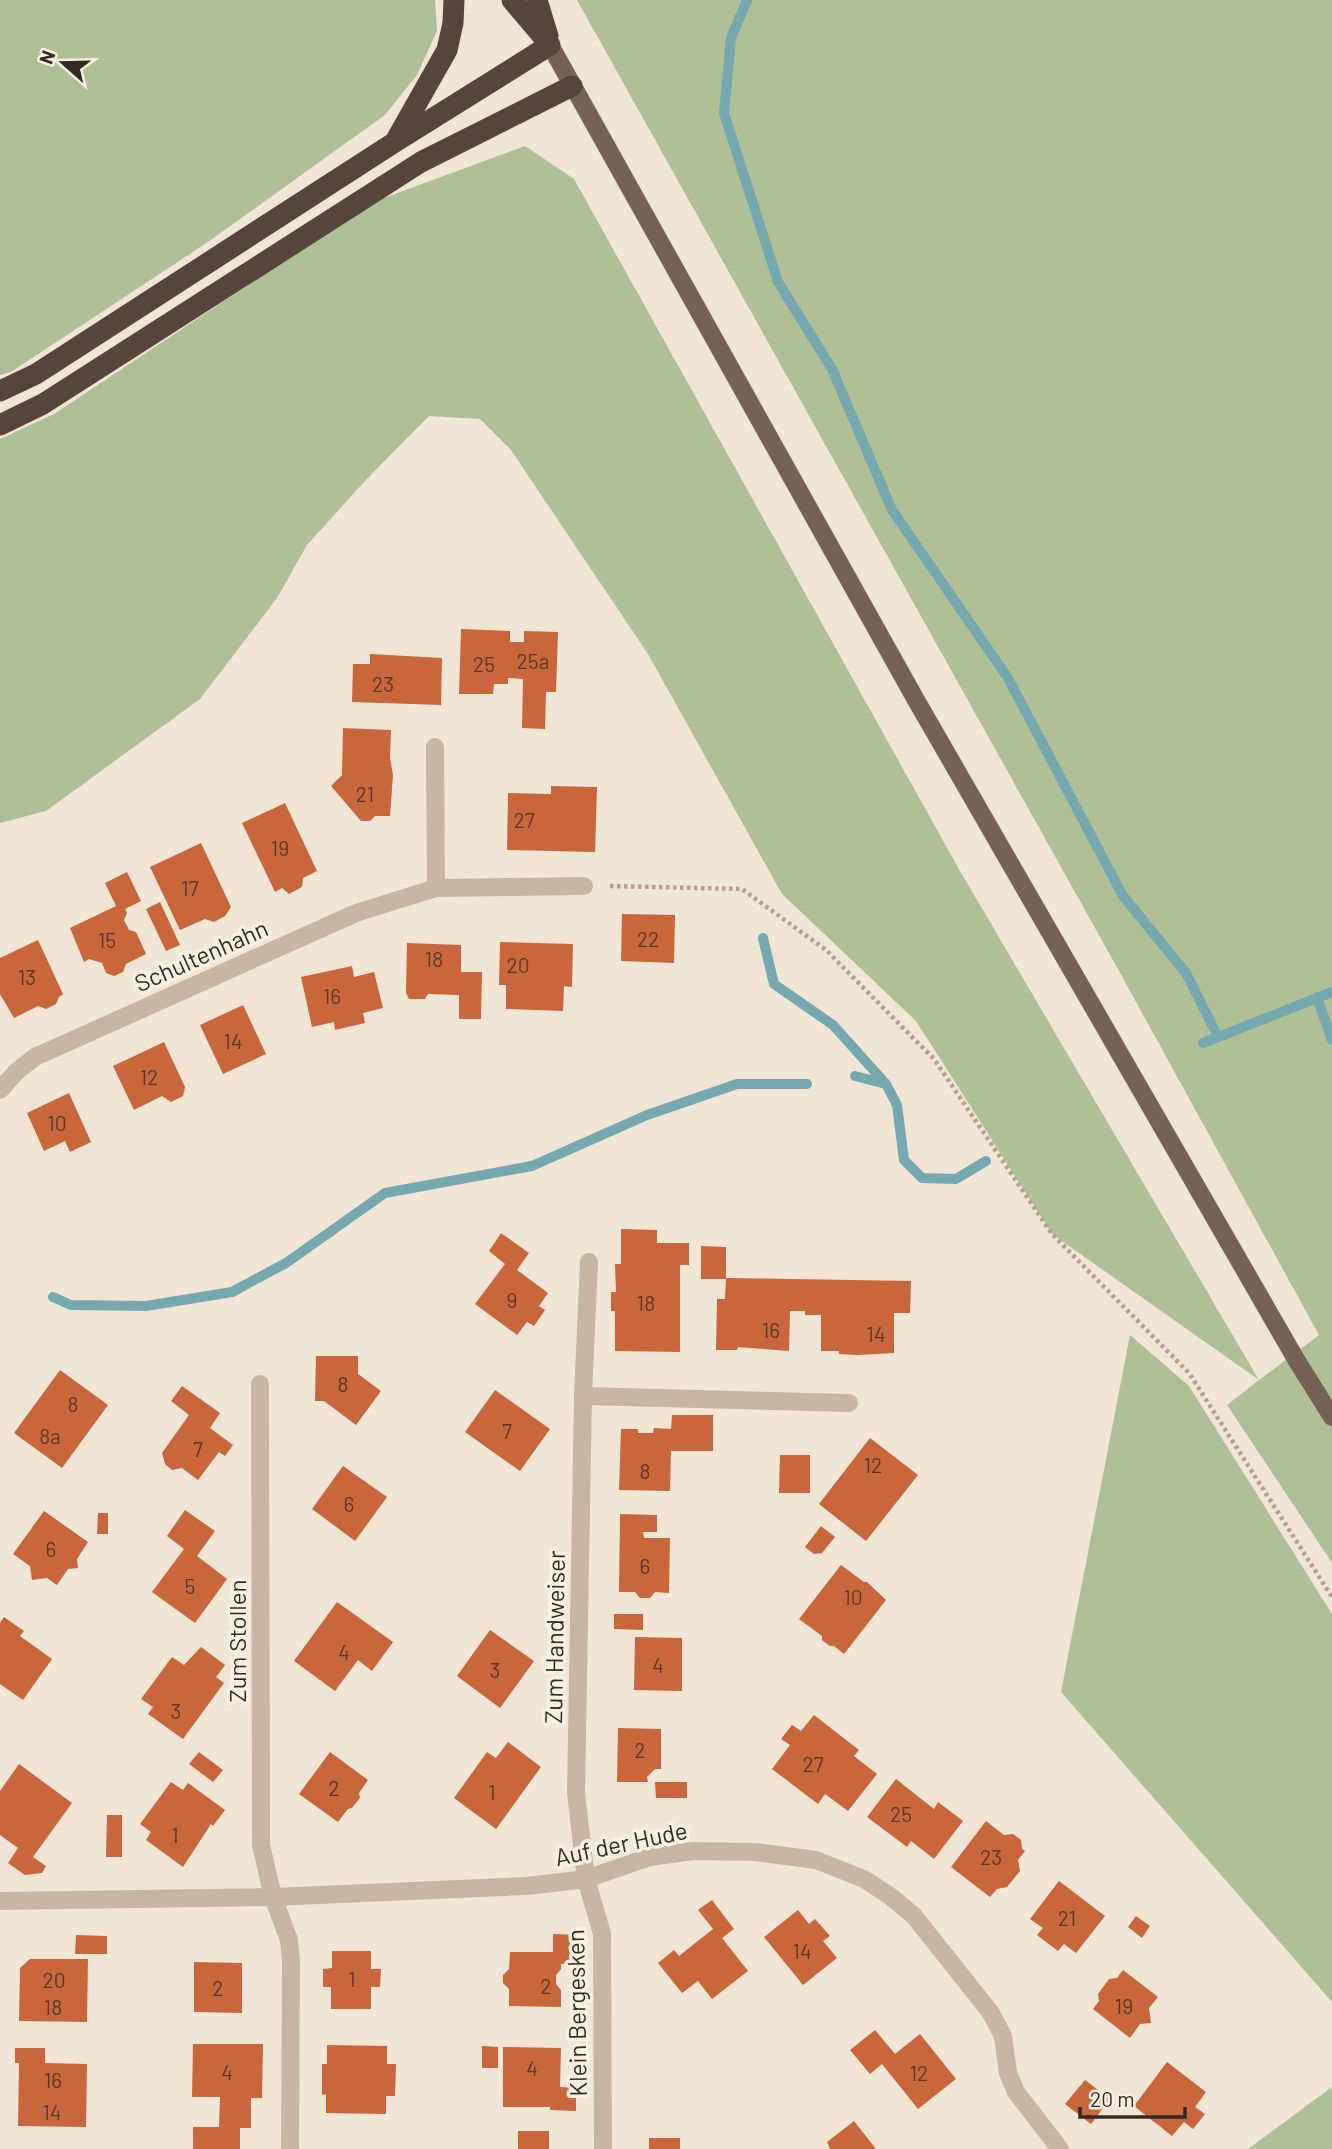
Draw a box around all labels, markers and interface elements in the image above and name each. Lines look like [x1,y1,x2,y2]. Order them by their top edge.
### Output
north arrow [28,28,98,98]
text: N [34,47,60,67]
house number: 25a [517,648,549,673]
house number: 25 [473,651,495,676]
house number: 23 [372,671,394,696]
house number: 21 [356,781,374,806]
house number: 27 [513,807,535,832]
house number: 19 [271,835,289,860]
house number: 17 [181,875,199,900]
street label: Schultenhahn [130,913,272,997]
house number: 22 [637,926,659,951]
house number: 15 [98,927,116,952]
house number: 18 [425,946,443,971]
house number: 20 [506,952,530,977]
house number: 13 [18,964,36,989]
house number: 16 [323,983,341,1008]
house number: 14 [224,1028,242,1053]
house number: 12 [140,1064,158,1089]
house number: 10 [47,1110,67,1135]
house number: 9 [507,1287,517,1312]
house number: 18 [637,1290,655,1315]
house number: 16 [762,1317,780,1342]
house number: 14 [867,1321,885,1346]
house number: 8 [338,1371,348,1396]
house number: 8 [68,1391,78,1416]
house number: 7 [502,1418,512,1443]
house number: 8a [39,1423,61,1448]
house number: 7 [193,1436,203,1461]
house number: 12 [864,1452,882,1477]
house number: 8 [640,1458,650,1483]
house number: 6 [344,1491,354,1516]
house number: 6 [46,1536,56,1561]
street label: Zum Handweiser [538,1550,570,1724]
house number: 6 [640,1553,650,1578]
house number: 5 [185,1573,195,1598]
street label: Zum Stollen [222,1580,251,1702]
house number: 10 [843,1584,863,1609]
house number: 4 [338,1639,350,1664]
house number: 4 [652,1652,664,1677]
house number: 3 [490,1657,500,1682]
house number: 3 [171,1698,181,1723]
house number: 2 [634,1737,646,1762]
house number: 27 [802,1751,824,1776]
house number: 2 [328,1775,340,1800]
house number: 1 [488,1779,496,1804]
house number: 25 [890,1801,912,1826]
street label: Auf der Hude [552,1815,690,1871]
house number: 1 [171,1822,179,1847]
house number: 23 [980,1844,1002,1869]
house number: 21 [1058,1905,1076,1930]
street label: Klein Bergesken [560,1929,592,2097]
house number: 14 [793,1938,811,1963]
house number: 1 [348,1966,356,1991]
house number: 20 [42,1967,66,1992]
house number: 2 [540,1973,552,1998]
house number: 2 [212,1975,224,2000]
house number: 19 [1115,1993,1133,2018]
house number: 18 [44,1994,62,2019]
house number: 4 [526,2055,538,2080]
house number: 4 [221,2059,233,2084]
house number: 12 [910,2060,928,2085]
house number: 16 [44,2067,62,2092]
scale bar [1080,2076,1185,2120]
text: 20 m [1090,2086,1135,2111]
house number: 14 [43,2099,61,2124]

